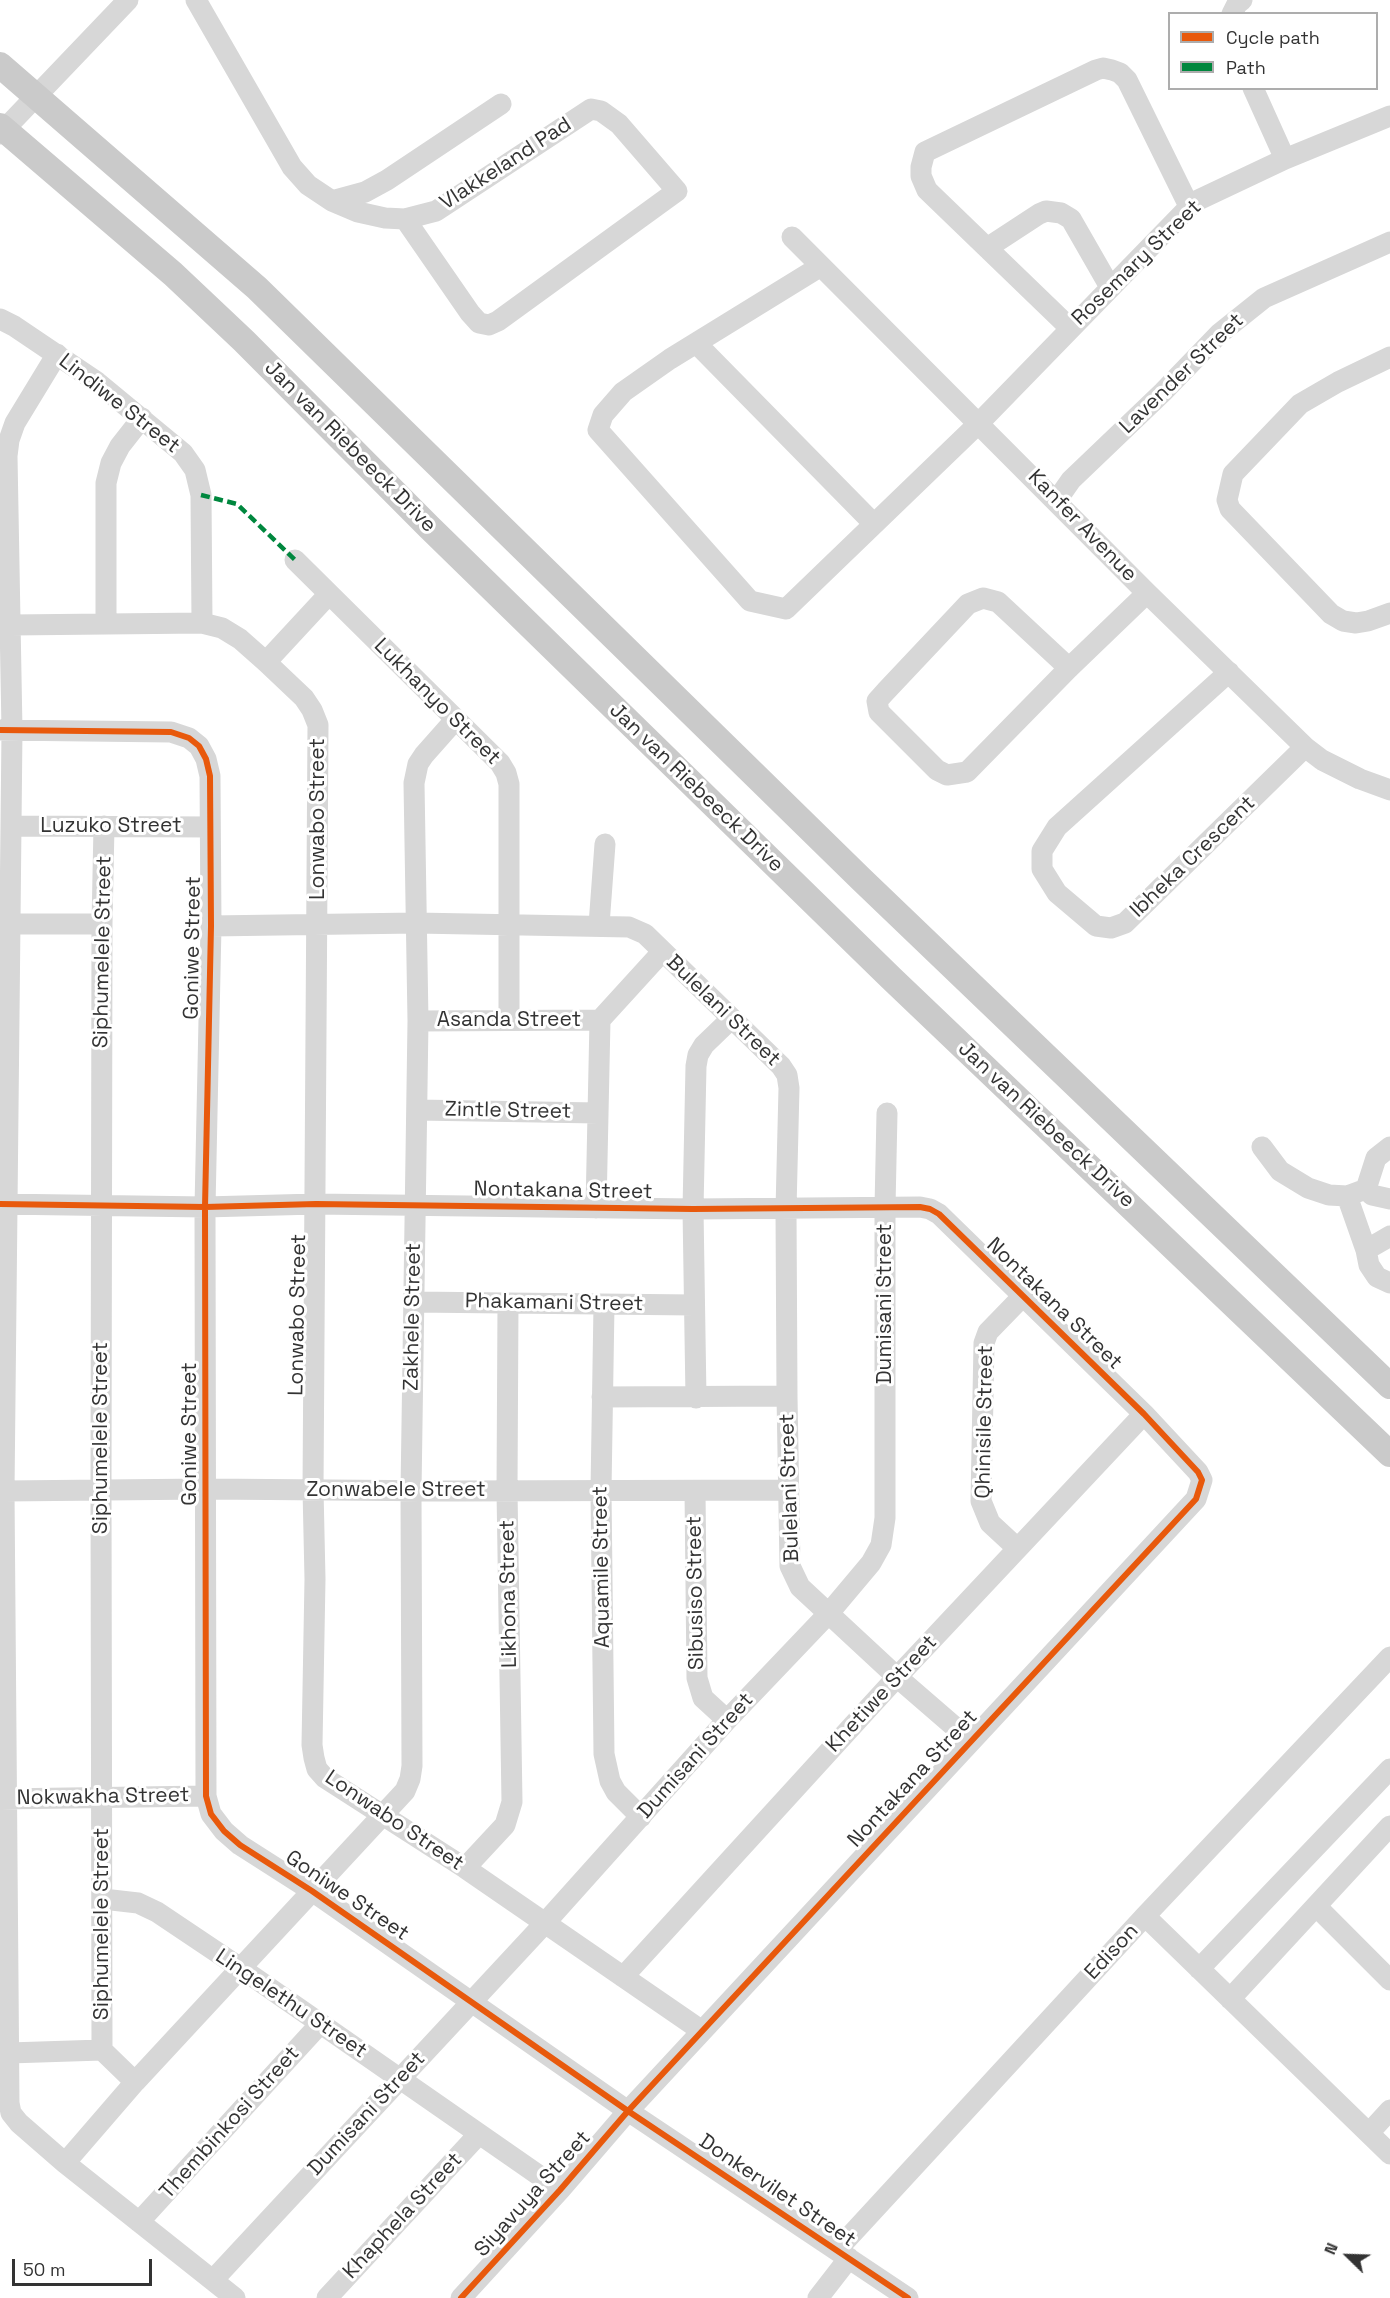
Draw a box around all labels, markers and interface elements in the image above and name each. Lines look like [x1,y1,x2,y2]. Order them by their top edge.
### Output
legend [1168,12,1378,90]
text: Cycle path [1226,26,1320,49]
text: Path [1226,56,1266,79]
street label: Vlakkeland Pad [436,112,576,216]
street label: Rosemary Street [1067,195,1207,331]
street label: Lavender Street [1115,308,1249,440]
street label: Lindiwe Street [53,349,185,459]
street label: Jan van Riebeeck Drive [259,356,441,538]
street label: Kanfer Avenue [1022,465,1142,587]
street label: Lukhanyo Street [368,633,506,771]
street label: Jan van Riebeeck Drive [604,698,788,878]
street label: Lonwabo Street [305,738,331,900]
street label: Ibheka Crescent [1125,791,1261,923]
street label: Luzuko Street [40,813,182,839]
street label: Siphumelele Street [89,856,117,1048]
street label: Goniwe Street [179,876,207,1020]
street label: Bulelani Street [661,950,785,1072]
street label: Asanda Street [437,1007,581,1033]
street label: Jan van Riebeeck Drive [952,1037,1140,1213]
street label: Zintle Street [444,1097,572,1125]
street label: Nontakana Street [473,1177,653,1205]
street label: Dumisani Street [872,1224,898,1384]
street label: Nontakana Street [981,1233,1127,1375]
street label: Lonwabo Street [284,1234,312,1396]
street label: Zakhele Street [399,1243,427,1391]
street label: Phakamani Street [465,1289,643,1317]
street label: Siphumelele Street [88,1342,114,1534]
street label: Qhinisile Street [971,1345,999,1499]
street label: Goniwe Street [177,1362,203,1506]
street label: Bulelani Street [775,1413,805,1563]
street label: Zonwabele Street [306,1477,486,1503]
street label: Aquamile Street [588,1486,616,1648]
street label: Sibusiso Street [682,1516,710,1670]
street label: Likhona Street [495,1520,523,1668]
street label: Khetiwe Street [821,1630,943,1758]
street label: Dumisani Street [633,1688,759,1824]
street label: Nontakana Street [843,1705,983,1853]
street label: Lonwabo Street [320,1765,468,1877]
street label: Nokwakha Street [16,1783,190,1811]
street label: Siphumelele Street [89,1828,115,2020]
street label: Goniwe Street [280,1845,414,1947]
street label: Edison [1080,1919,1144,1985]
street label: Lingelethu Street [210,1944,372,2064]
street label: Thembinkosi Street [155,2041,305,2205]
street label: Dumisani Street [303,2047,431,2181]
street label: Siyavuya Street [470,2126,596,2262]
street label: Donkervilet Street [694,2129,860,2253]
street label: Khaphela Street [338,2148,468,2284]
north arrow [1318,2226,1378,2286]
text: N [1319,2240,1343,2258]
scale bar [15,2247,154,2285]
text: 50 m [23,2258,65,2281]

